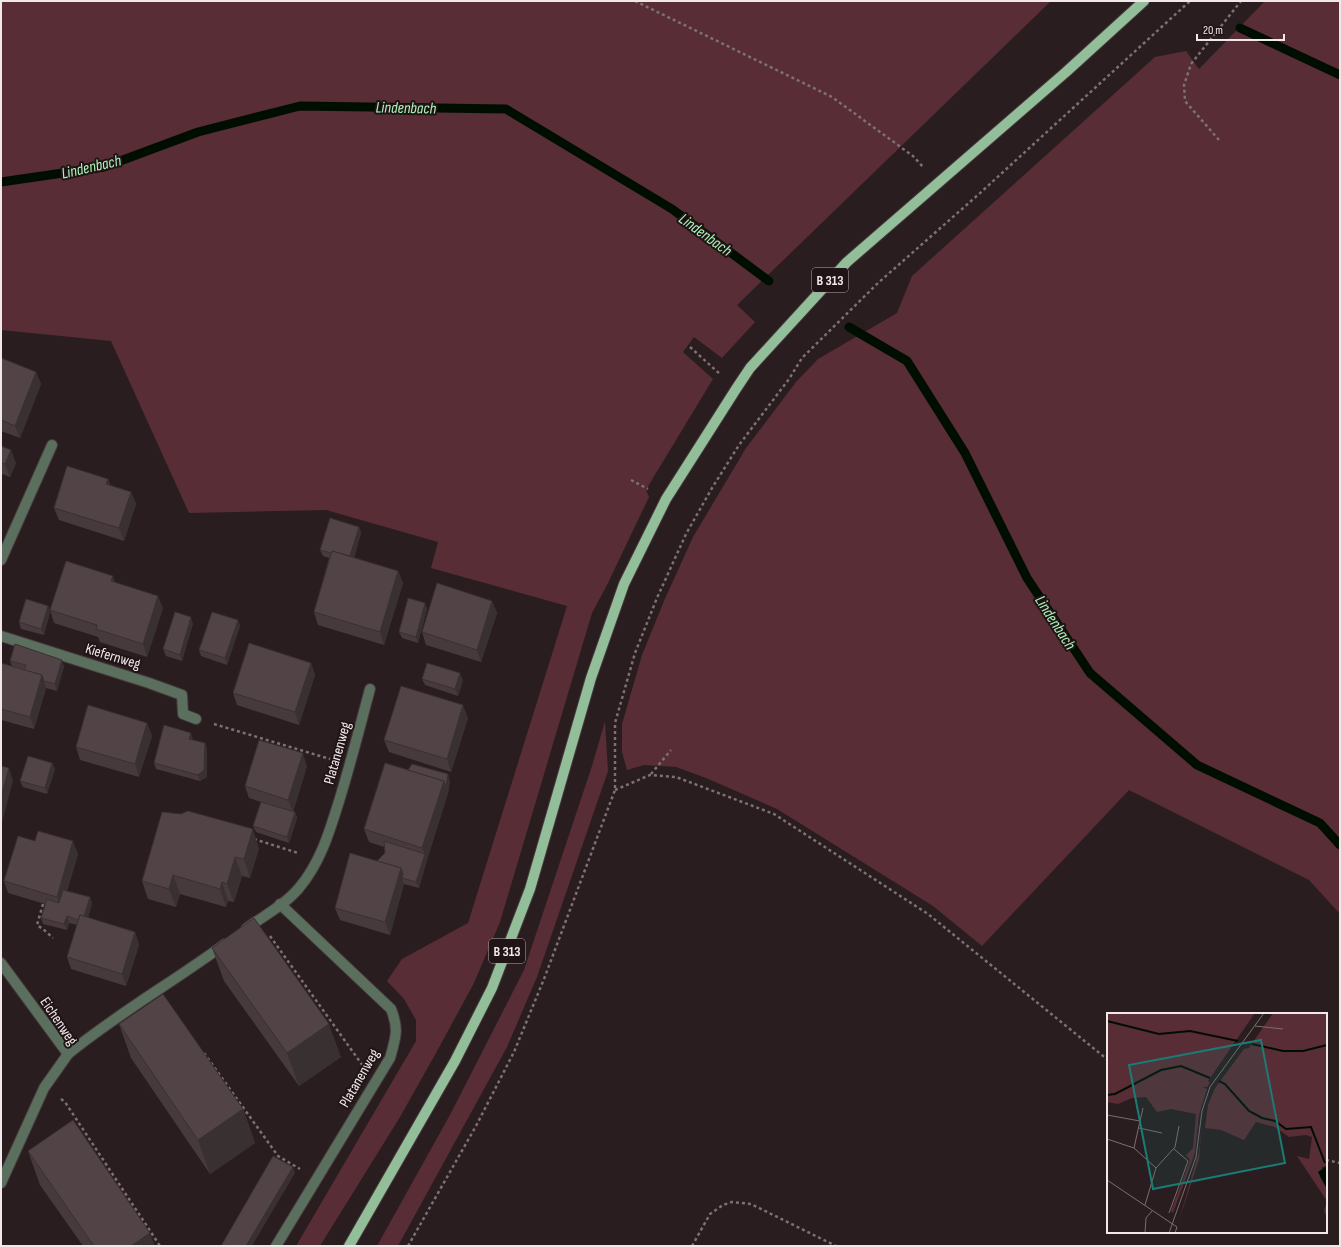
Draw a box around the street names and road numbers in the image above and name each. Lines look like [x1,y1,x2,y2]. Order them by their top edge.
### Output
road number: B 313 [812,268,848,292]
street label: Kiefernweg [83,639,143,674]
street label: Platanenweg [319,720,355,787]
road number: B 313 [489,939,525,963]
street label: Eichenweg [36,993,82,1049]
street label: Platanenweg [335,1046,384,1111]

